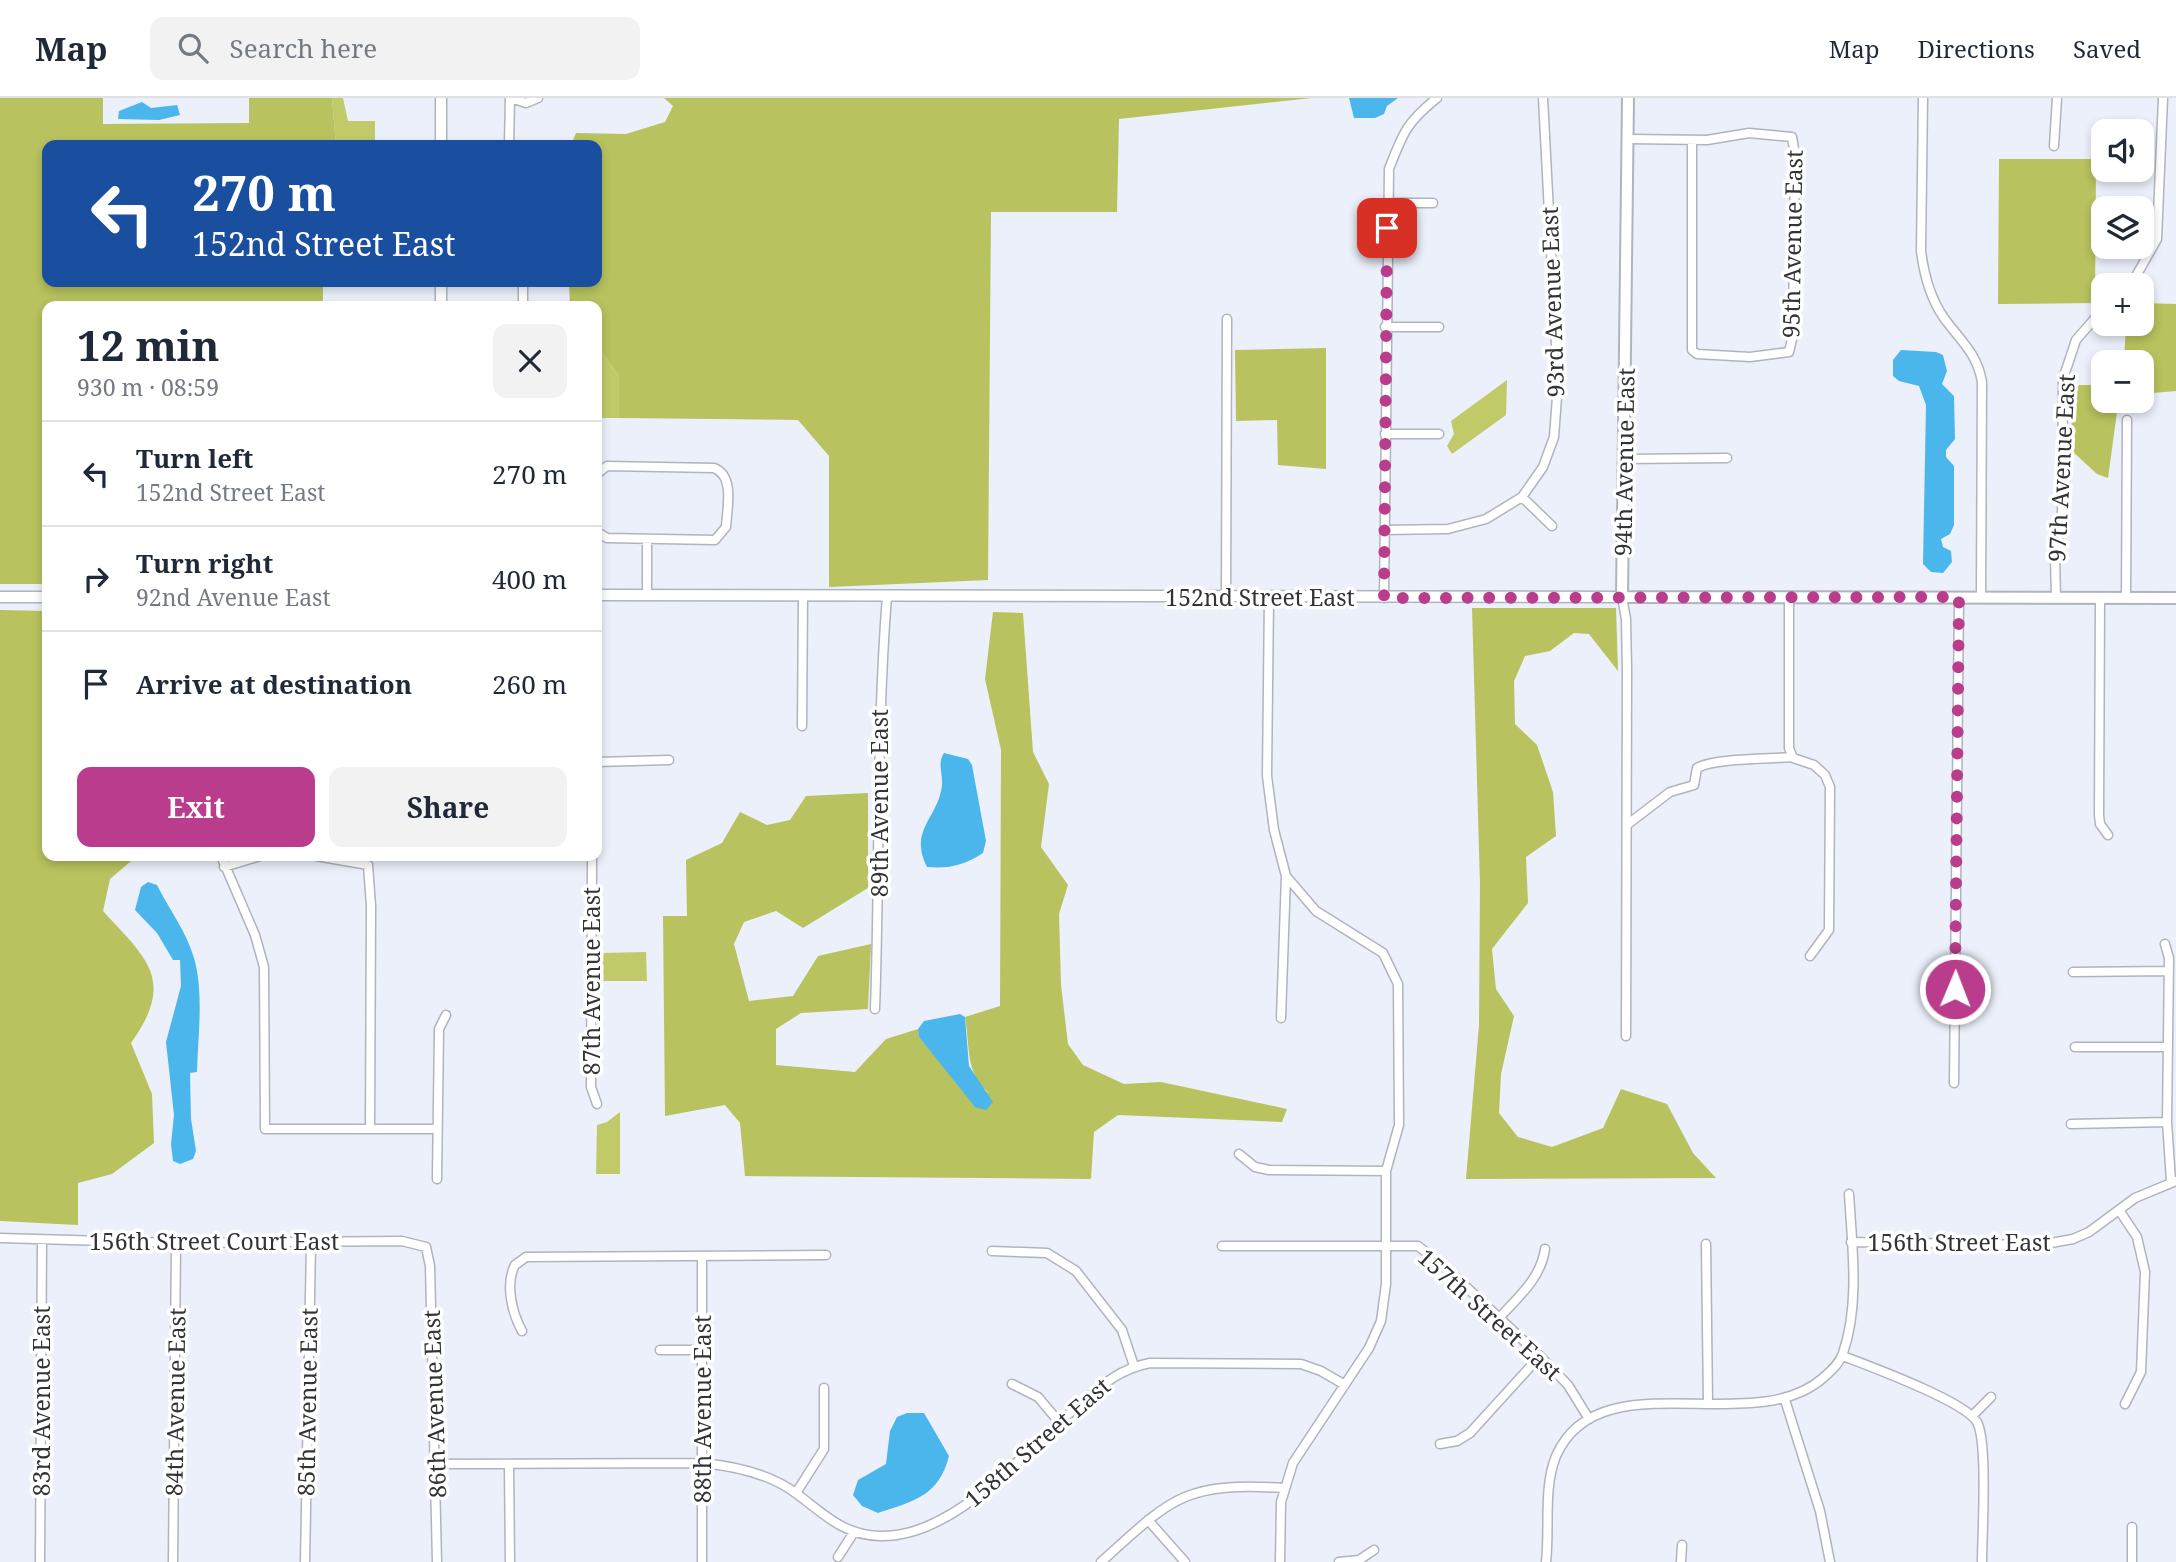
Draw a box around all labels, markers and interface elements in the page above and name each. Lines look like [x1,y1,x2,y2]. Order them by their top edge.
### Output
search box [150,17,640,80]
text: Map [35,26,108,71]
icon: search [174,29,212,67]
text: Search here [230,30,377,66]
text: Map [1829,32,1880,65]
text: Directions [1918,32,2035,65]
text: Saved [2073,32,2141,65]
map controls [2091,119,2154,413]
button: sound [2091,119,2154,182]
street label: 95th Avenue East [1774,150,1810,338]
text: 270 m [192,159,336,225]
icon: left [77,168,168,259]
button: layers [2091,196,2154,259]
pin [1357,198,1417,258]
street label: 93rd Avenue East [1533,206,1571,398]
icon: arrive [1368,209,1406,247]
text: 152nd Street East [192,222,456,265]
button: + [2091,273,2154,336]
text: 12 min [77,316,220,373]
button: close [493,324,567,398]
button: − [2091,350,2154,413]
street label: 94th Avenue East [1606,368,1642,556]
text: 930 m · 08:59 [77,371,219,403]
street label: 97th Avenue East [2040,373,2082,563]
text: Turn left [136,440,253,476]
icon: left [77,455,115,493]
text: 270 m [492,456,567,492]
text: 152nd Street East [136,476,325,508]
text: Turn right [136,545,273,581]
icon: right [77,560,115,598]
text: 400 m [492,561,567,597]
text: 92nd Avenue East [136,581,331,613]
street label: 152nd Street East [1165,581,1355,613]
icon: arrive [77,665,115,703]
text: Arrive at destination [136,666,412,702]
text: 260 m [492,666,567,702]
street label: 89th Avenue East [863,709,895,897]
button: Exit [77,767,315,847]
button: Share [329,767,567,847]
street label: 87th Avenue East [575,887,607,1075]
position arrow [1918,952,1992,1026]
street label: 156th Street Court East [89,1225,339,1257]
street label: 156th Street East [1867,1226,2051,1258]
street label: 157th Street East [1411,1241,1569,1387]
street label: 83rd Avenue East [25,1306,57,1496]
street label: 84th Avenue East [157,1308,193,1496]
street label: 85th Avenue East [289,1308,325,1496]
street label: 86th Avenue East [415,1309,453,1499]
street label: 88th Avenue East [686,1315,718,1503]
street label: 158th Street East [957,1370,1117,1514]

